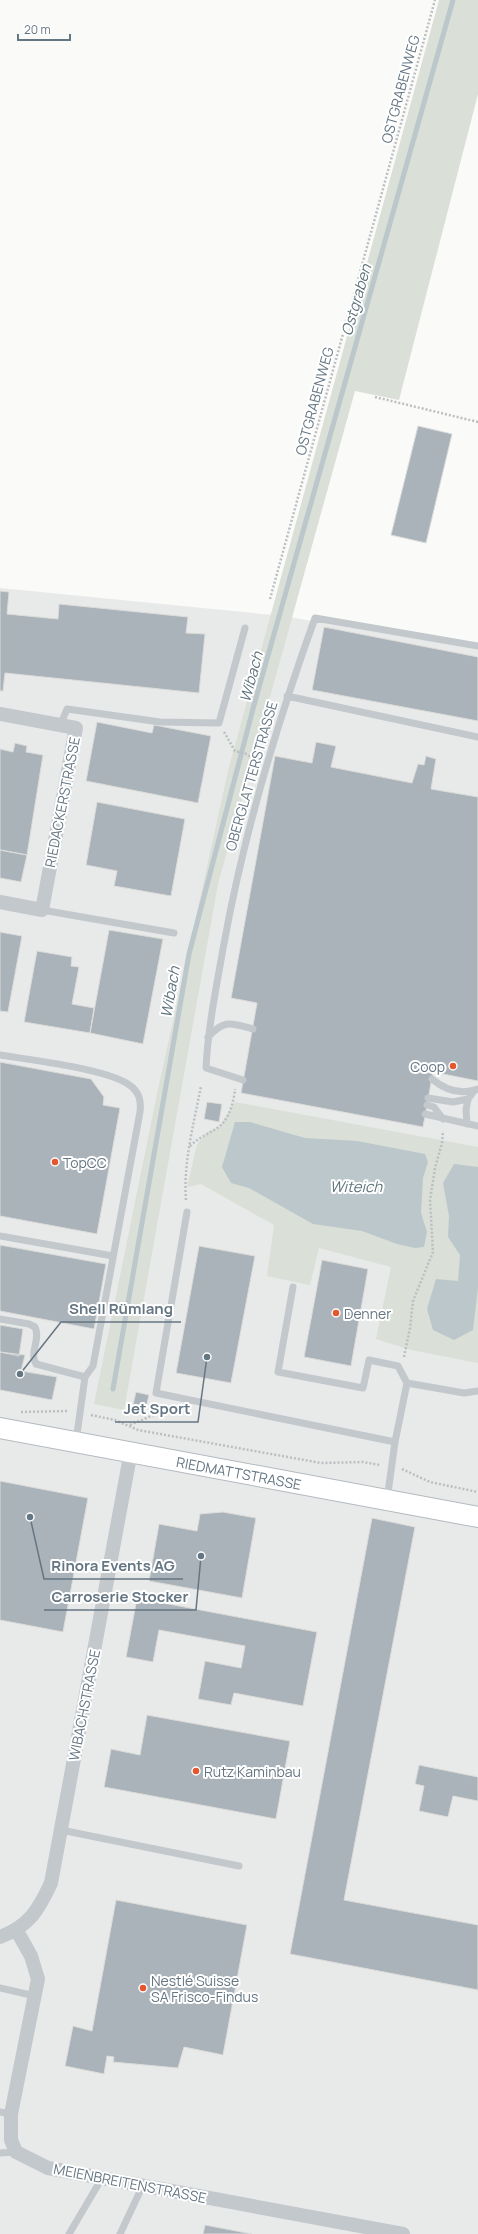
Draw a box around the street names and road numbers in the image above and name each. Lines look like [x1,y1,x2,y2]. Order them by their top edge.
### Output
street label: OSTGRABENWEG [376,33,424,145]
street label: OSTGRABENWEG [290,345,338,457]
street label: OBERGLATTERSTRASSE [221,699,281,853]
street label: RIEDACKERSTRASSE [40,735,84,869]
street label: RIEDMATTSTRASSE [175,1452,303,1493]
street label: WIBACHSTRASSE [64,1648,104,1762]
street label: MEIENBREITENSTRASSE [52,2159,208,2207]

